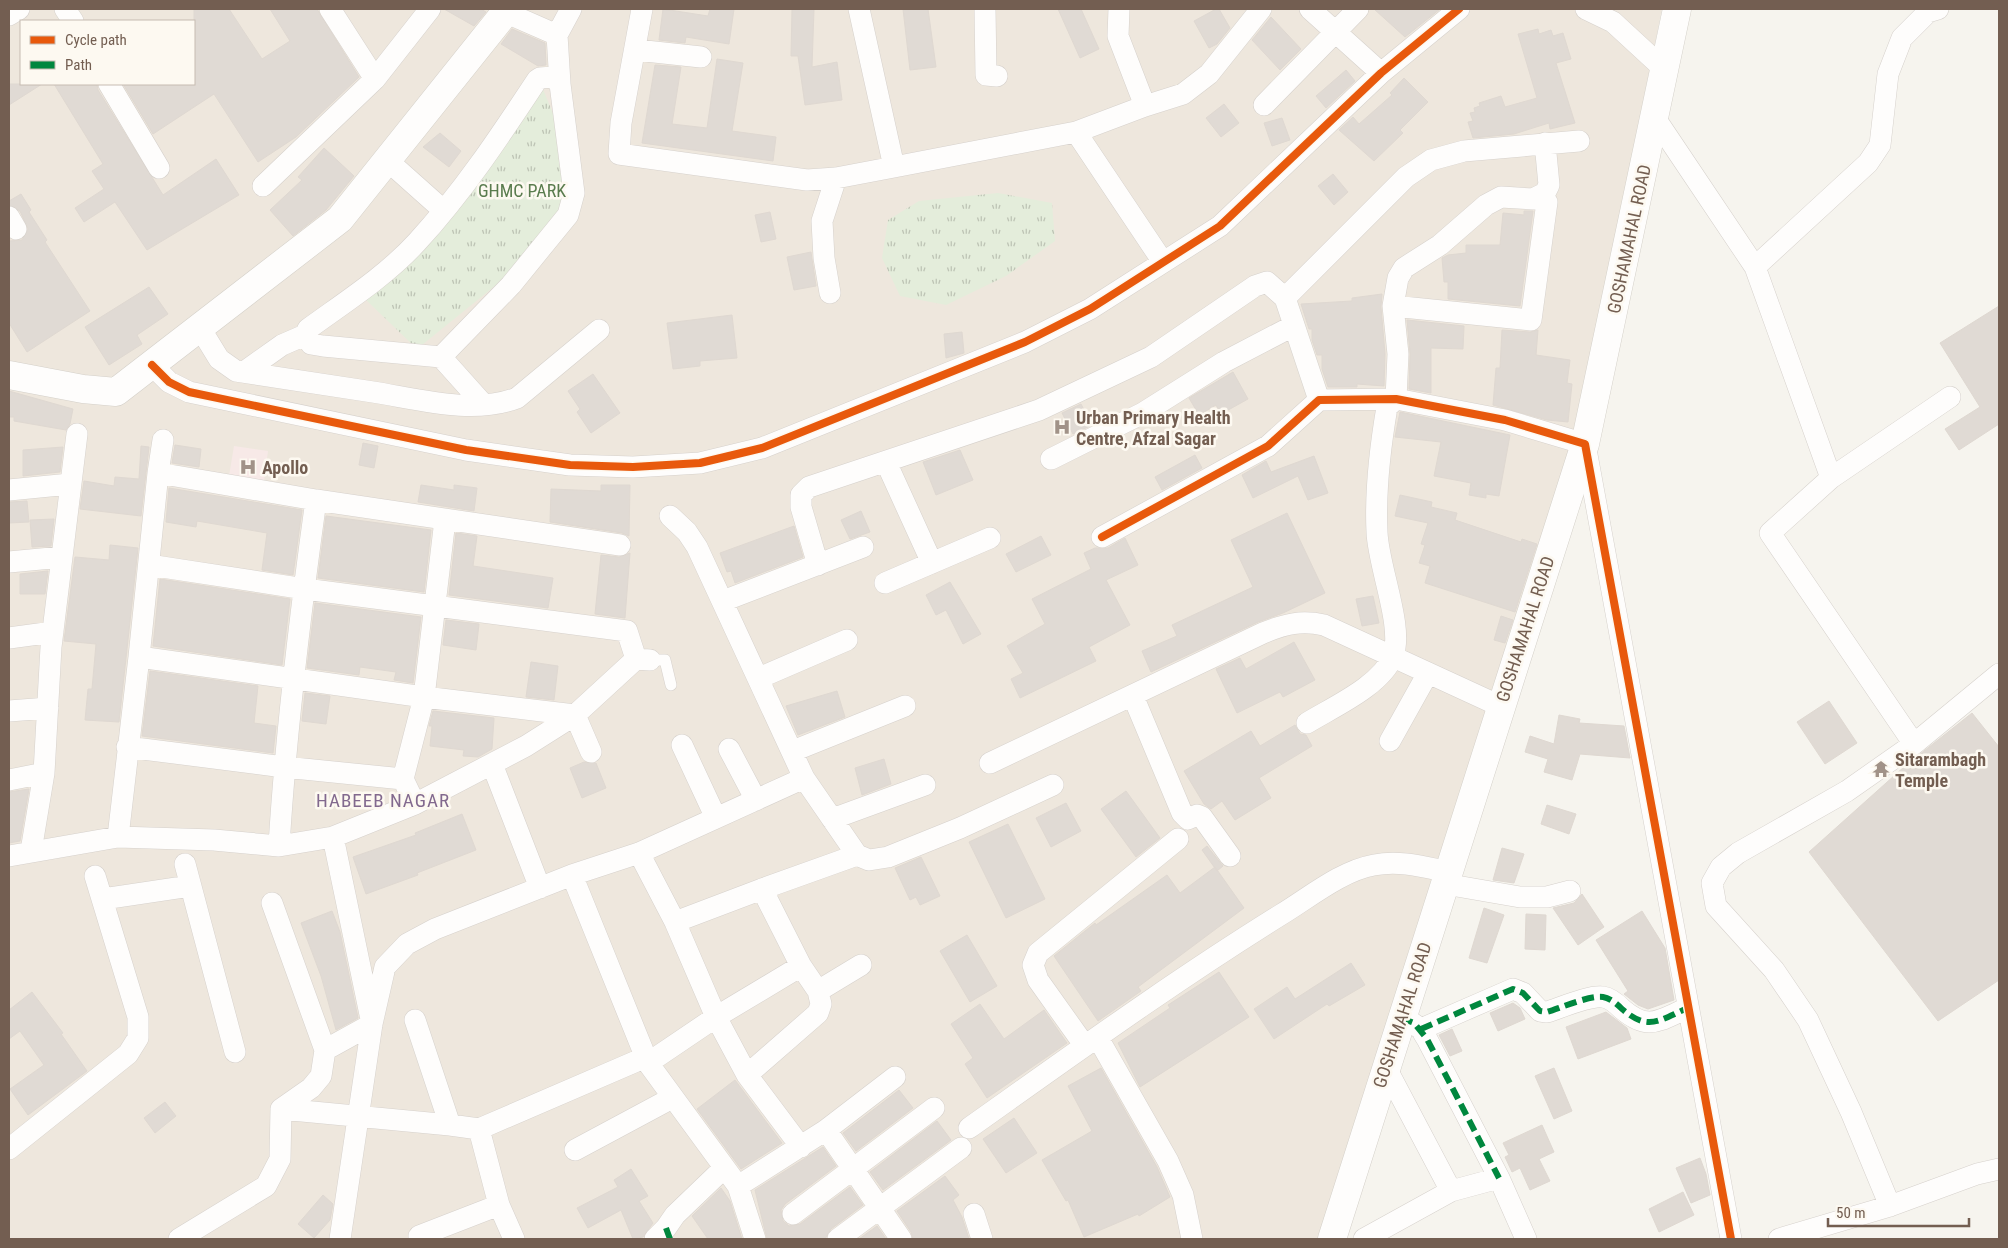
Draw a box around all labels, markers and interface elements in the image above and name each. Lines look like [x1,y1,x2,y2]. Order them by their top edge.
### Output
legend [20,20,195,85]
text: Cycle path [65,31,127,49]
text: Path [65,56,92,74]
street label: GOSHAMAHAL ROAD [1603,163,1655,315]
park label: GHMC PARK [478,180,566,201]
place label: Urban Primary Health Centre, Afzal Sagar [1076,407,1231,449]
hospital icon: Urban Primary Health Centre, Afzal Sagar [1052,417,1072,437]
hospital icon: Apollo [238,457,258,477]
place label: Apollo [262,457,308,478]
street label: GOSHAMAHAL ROAD [1492,554,1558,704]
place label: Sitarambagh Temple [1895,749,1986,791]
temple icon: Sitarambagh Temple [1871,759,1891,779]
district label: HABEEB NAGAR [316,789,450,812]
street label: GOSHAMAHAL ROAD [1369,940,1435,1090]
scale bar [1828,1196,1969,1228]
text: 50 m [1836,1204,1866,1222]

